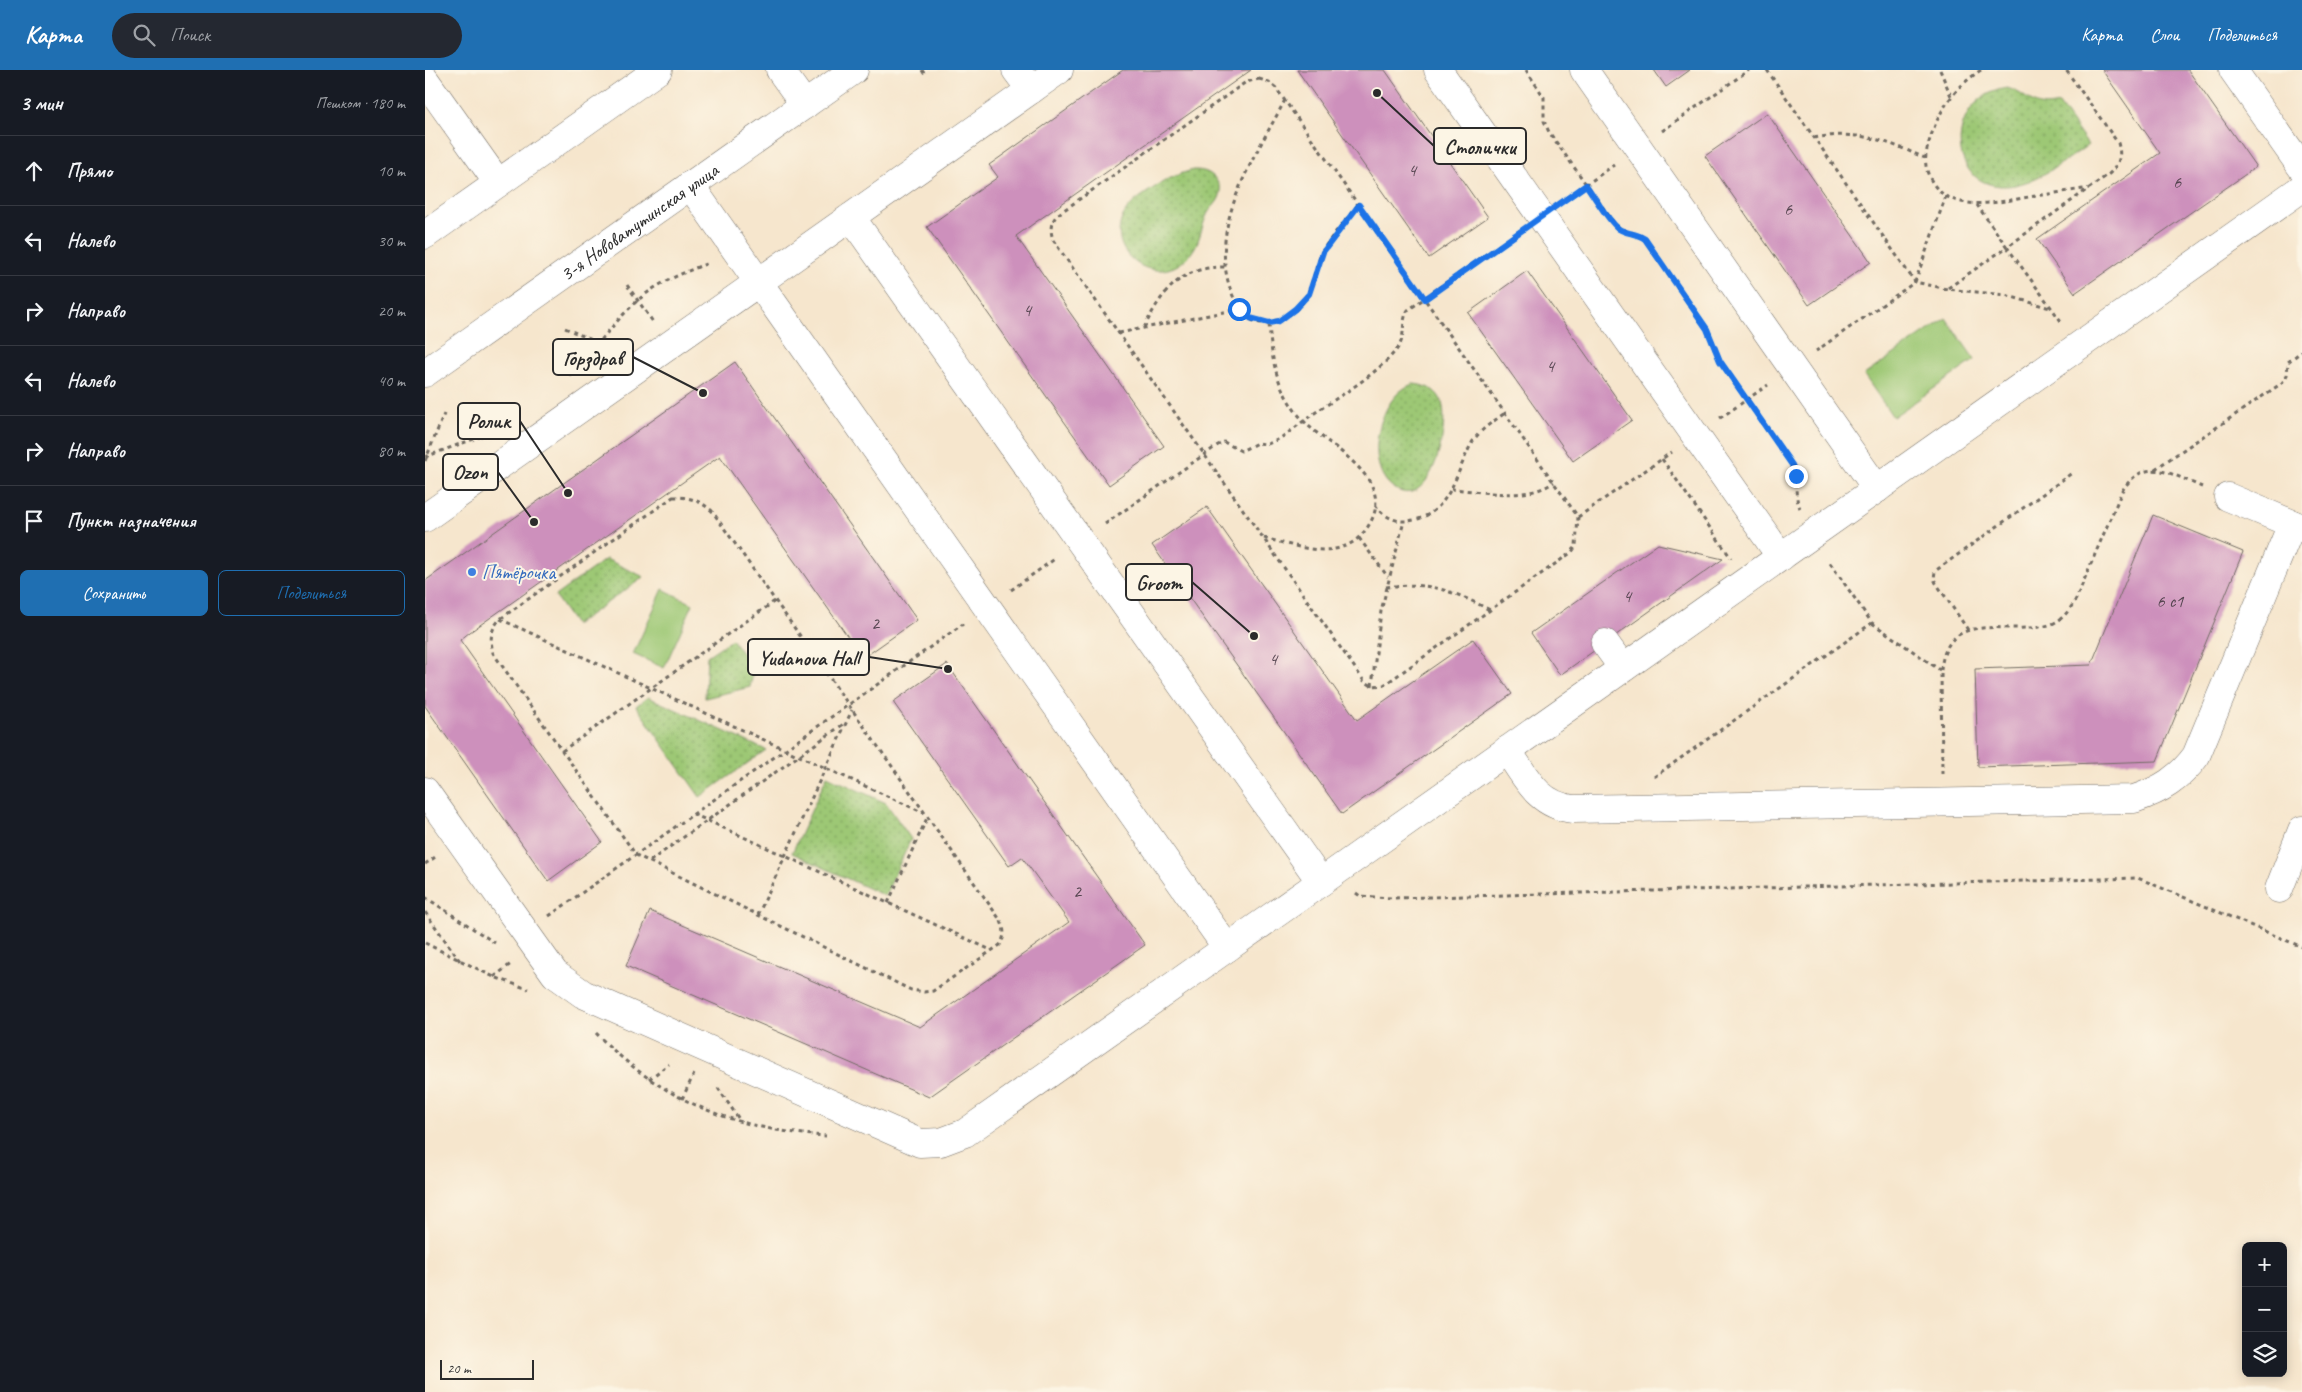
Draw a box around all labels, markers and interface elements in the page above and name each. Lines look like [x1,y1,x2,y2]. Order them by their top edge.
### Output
search box [112,13,462,58]
text: Карта [25,20,82,50]
icon: search [130,21,158,49]
text: Поиск [170,23,210,47]
text: Карта [2081,24,2122,46]
text: Слои [2150,24,2179,46]
text: Поделиться [2207,24,2277,46]
text: 3 мин [20,90,63,116]
text: Пешком · 180 m [316,93,405,113]
callout: Столички [1434,128,1526,164]
text: Столички [1444,134,1518,160]
street label: 3-я Нововатутинская улица [555,156,725,286]
icon: ahead [20,157,48,185]
text: Прямо [67,159,112,183]
house number: 4 [1408,159,1418,181]
text: 10 m [378,161,405,181]
house number: 6 [2173,171,2182,193]
house number: 6 [1784,198,1793,220]
icon: left [20,227,48,255]
text: Налево [67,229,115,253]
text: 30 m [378,231,405,251]
icon: right [20,297,48,325]
route start [1228,298,1251,321]
text: Направо [67,299,125,323]
house number: 4 [1023,299,1033,321]
text: 20 m [378,301,405,321]
callout: Горздрав [553,339,633,375]
text: Горздрав [563,345,627,372]
house number: 4 [1546,355,1556,377]
icon: left [20,367,48,395]
text: Налево [67,369,115,393]
text: 40 m [378,371,405,391]
callout: Ролик [458,403,520,439]
text: Ролик [468,408,512,434]
icon: right [20,437,48,465]
text: Направо [67,439,125,463]
text: 80 m [378,441,405,461]
callout: Ozon [443,454,498,490]
text: Ozon [452,459,488,485]
route end [1785,465,1808,488]
icon: arrive [20,507,48,535]
text: Пункт назначения [67,509,196,533]
place label: Пятёрочка [482,560,557,585]
callout: Groom [1126,564,1192,600]
marker: Пятёрочка [466,566,478,578]
button: Сохранить [20,570,208,616]
button: Поделиться [218,570,405,616]
text: Groom [1136,570,1183,596]
house number: 4 [1623,585,1633,607]
house number: 6 c1 [2157,590,2184,612]
house number: 2 [871,612,881,634]
callout: Yudanova Hall [748,639,869,675]
text: Yudanova Hall [759,645,864,671]
house number: 4 [1269,648,1279,670]
house number: 2 [1073,880,1083,902]
map controls [2242,1242,2287,1377]
button: + [2242,1242,2287,1287]
button: − [2242,1287,2287,1332]
button: layers [2242,1332,2287,1377]
scale bar [440,1357,534,1380]
text: 20 m [447,1360,471,1377]

